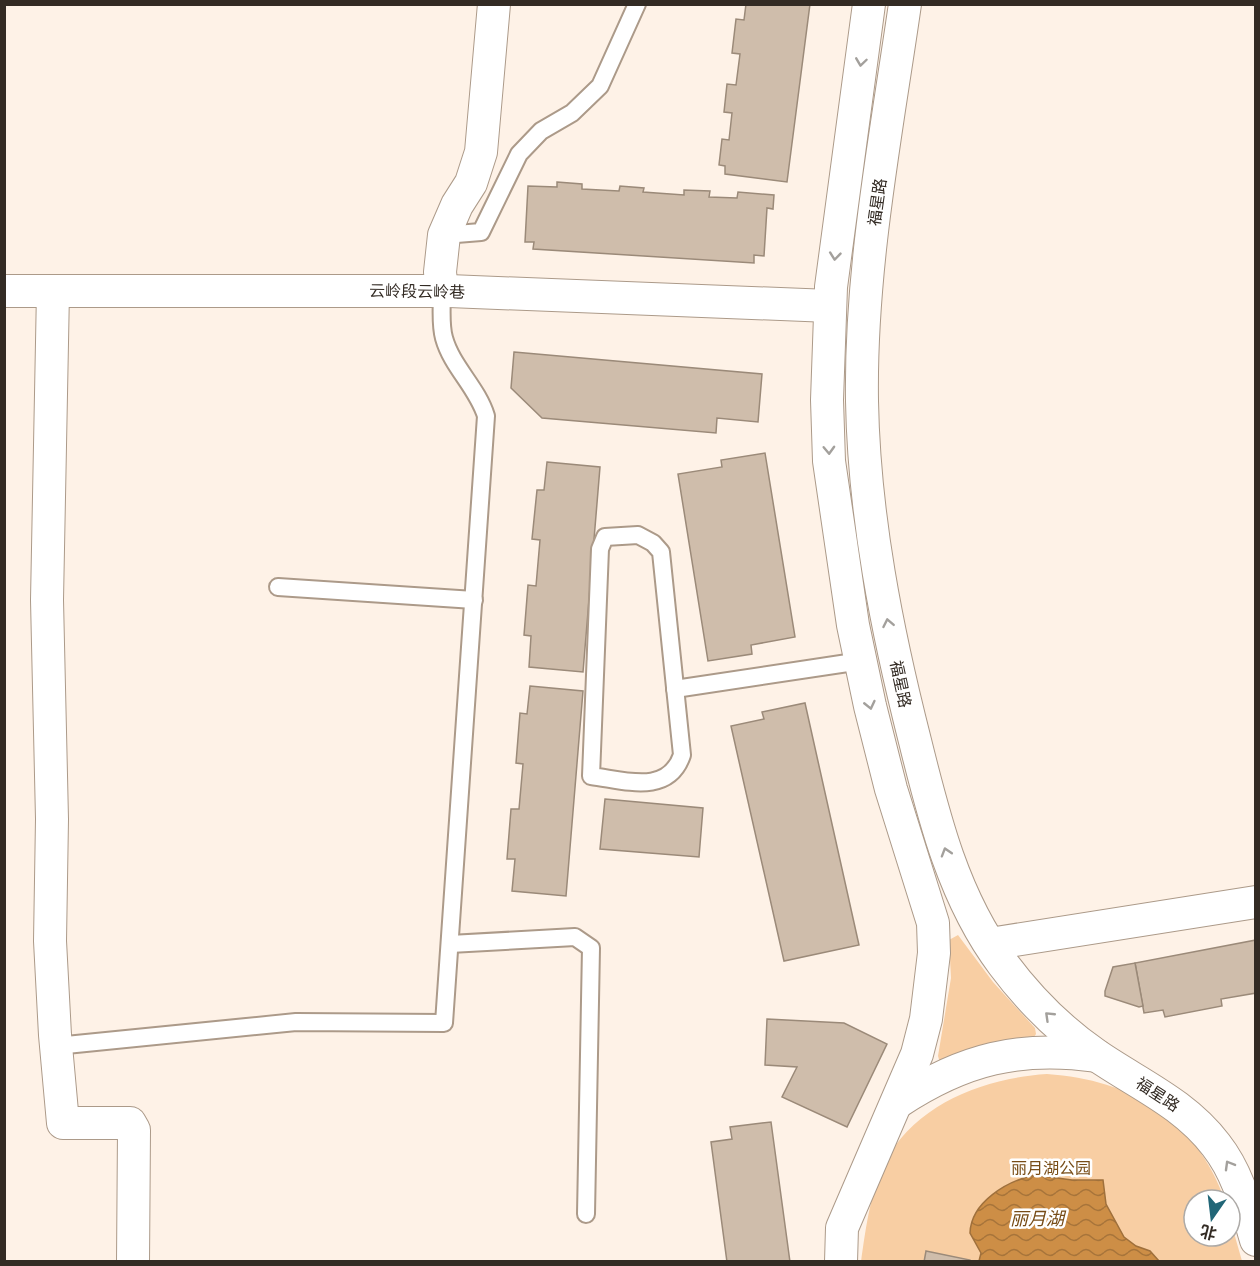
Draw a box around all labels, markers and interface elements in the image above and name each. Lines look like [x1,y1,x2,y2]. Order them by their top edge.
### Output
one-way arrow [856,58,868,67]
street label: 福星路 [863,177,891,227]
one-way arrow [829,251,842,260]
street label: 云岭段云岭巷 [369,279,465,303]
one-way arrow [823,446,835,455]
one-way arrow [882,618,895,628]
street label: 福星路 [885,658,917,710]
one-way arrow [863,700,876,710]
one-way arrow [941,847,953,858]
one-way arrow [1045,1012,1056,1023]
street label: 福星路 [1132,1072,1184,1116]
park label: 丽月湖公园 [1011,1157,1091,1179]
one-way arrow [1224,1161,1236,1171]
north arrow [1182,1188,1242,1248]
water label: 丽月湖 [1010,1206,1067,1231]
text: 北 [1198,1220,1219,1245]

